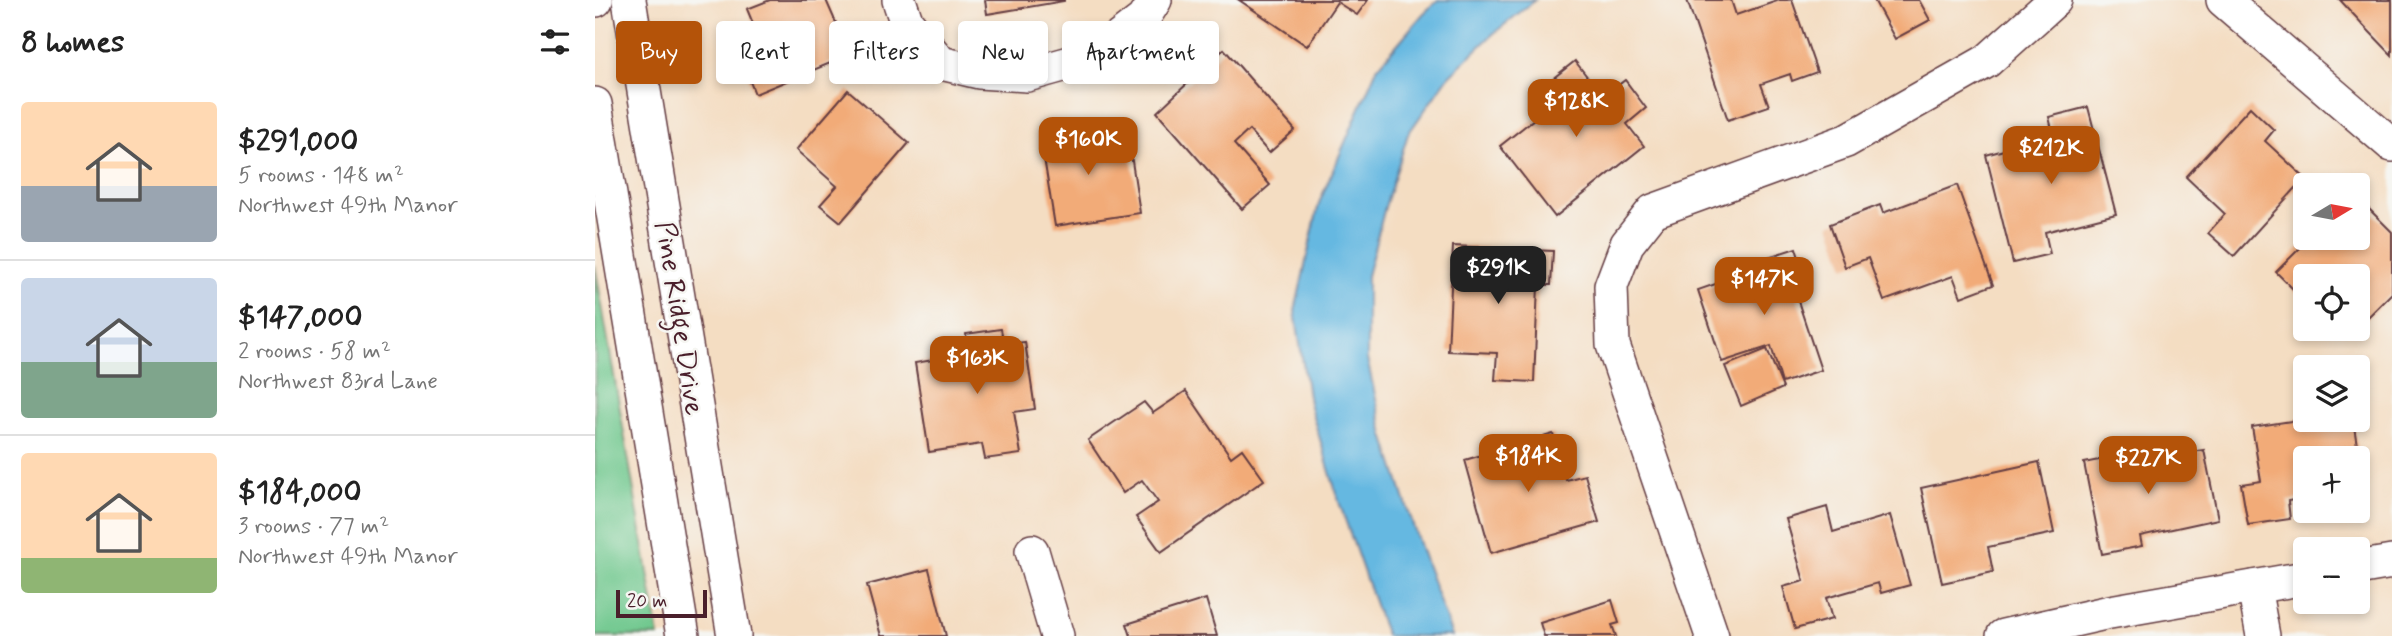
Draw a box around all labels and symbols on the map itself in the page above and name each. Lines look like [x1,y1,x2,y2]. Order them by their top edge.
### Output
pin: $128K [1527,80,1625,139]
pin: $160K [1039,118,1137,177]
pin: $212K [2002,127,2100,186]
north arrow [2293,173,2369,250]
street label: Pine Ridge Drive [642,219,712,418]
pin: $291K [1449,246,1547,306]
pin: $147K [1715,258,1813,317]
pin: $163K [928,336,1026,396]
pin: $184K [1479,434,1577,494]
pin: $227K [2099,436,2197,496]
scale bar [616,587,707,619]

